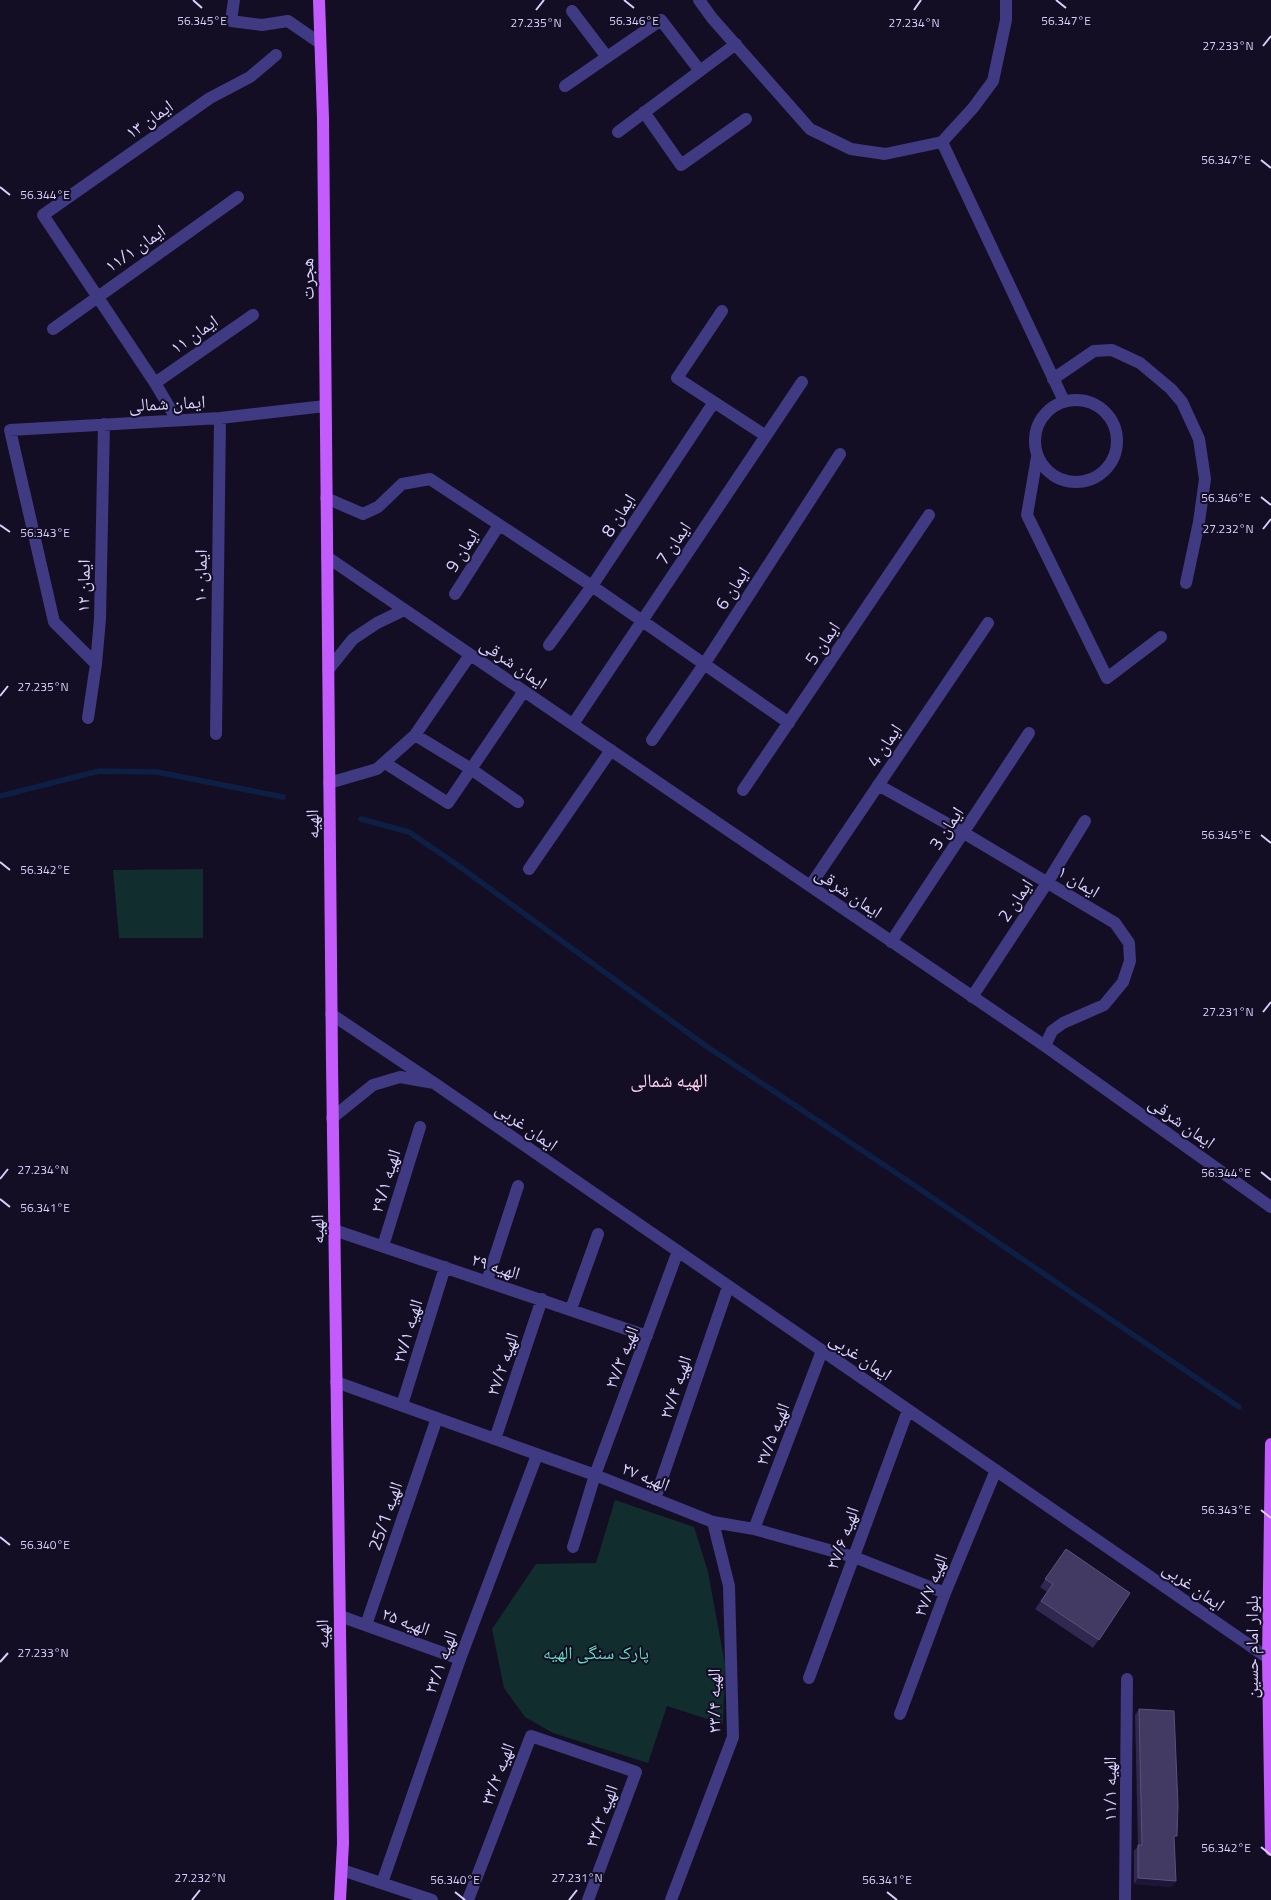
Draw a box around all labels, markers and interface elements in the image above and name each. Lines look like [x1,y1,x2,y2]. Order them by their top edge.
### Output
text: 56.345°E [177,11,227,30]
text: 56.346°E [609,11,659,30]
text: 56.347°E [1041,11,1091,30]
text: 27.235°N [510,13,562,32]
text: 27.234°N [888,13,940,32]
text: 27.233°N [1202,36,1254,55]
street label: ایمان ۱۳ [119,93,179,145]
text: 56.347°E [1201,150,1251,169]
text: 56.344°E [20,185,70,204]
street label: ایمان ۱۱/۱ [99,217,171,279]
street label: هجرت [293,258,321,300]
street label: ایمان ۱۱ [164,308,224,360]
street label: ایمان شمالی [128,388,206,418]
street label: ایمان 8 [594,488,642,542]
text: 56.346°E [1201,488,1251,507]
street label: ایمان 7 [649,516,697,570]
text: 27.232°N [1202,519,1254,538]
text: 56.343°E [20,523,70,542]
street label: ایمان 9 [438,523,486,577]
street label: ایمان ۱۰ [186,549,214,603]
street label: ایمان ۱۲ [69,559,97,613]
street label: ایمان 6 [708,561,756,615]
street label: ایمان 5 [798,616,846,670]
street label: ایمان شرقی [475,631,553,695]
text: 27.235°N [17,677,69,696]
street label: ایمان 4 [860,718,908,772]
street label: ایمان 3 [922,801,970,855]
street label: الهیه [298,809,326,839]
text: 56.345°E [1201,825,1251,844]
street label: ایمان ۱ [1053,858,1105,904]
text: 56.342°E [20,860,70,879]
street label: ایمان شرقی [810,860,888,924]
street label: ایمان 2 [991,873,1039,927]
text: 27.231°N [1202,1002,1254,1021]
district label: الهیه شمالی [630,1065,708,1094]
street label: ایمان شرقی [1143,1089,1221,1155]
street label: ایمان غربی [490,1095,564,1157]
street label: الهیه ۲۹/۱ [363,1146,407,1216]
text: 27.234°N [17,1160,69,1179]
text: 56.344°E [1201,1163,1251,1182]
text: 56.341°E [20,1198,70,1217]
street label: الهیه [303,1214,331,1244]
street label: الهیه ۲۹ [468,1245,524,1287]
street label: الهیه ۲۷/۱ [385,1296,429,1366]
street label: الهیه ۲۷/۳ [597,1322,645,1392]
street label: ایمان غربی [824,1325,898,1387]
street label: الهیه ۲۷/۲ [479,1329,525,1399]
street label: الهیه ۲۷/۴ [652,1352,698,1422]
street label: الهیه ۲۷/۵ [748,1399,796,1469]
street label: الهیه ۲۷ [618,1454,674,1498]
street label: الهیه 25/1 [361,1478,409,1554]
text: 56.343°E [1201,1500,1251,1519]
street label: الهیه ۲۷/۶ [818,1503,866,1573]
text: 56.340°E [20,1535,70,1554]
street label: الهیه ۲۷/۷ [906,1550,954,1620]
street label: ایمان غربی [1157,1555,1231,1617]
street label: بلوار امام حسین [1238,1595,1265,1699]
street label: الهیه ۲۵ [378,1600,434,1642]
street label: الهیه [308,1619,336,1649]
street label: الهیه ۲۳/۱ [416,1627,464,1697]
park label: پارک سنگی الهیه [543,1639,649,1666]
text: 27.233°N [17,1643,69,1662]
street label: الهیه ۲۳/۴ [700,1668,727,1734]
street label: الهیه ۲۳/۲ [473,1739,521,1809]
street label: الهیه ۱۱/۱ [1096,1756,1123,1822]
street label: الهیه ۲۳/۳ [577,1781,625,1851]
text: 56.342°E [1201,1838,1251,1857]
text: 27.232°N [174,1868,226,1887]
text: 27.231°N [551,1868,603,1887]
text: 56.340°E [430,1870,480,1889]
text: 56.341°E [862,1870,912,1889]

